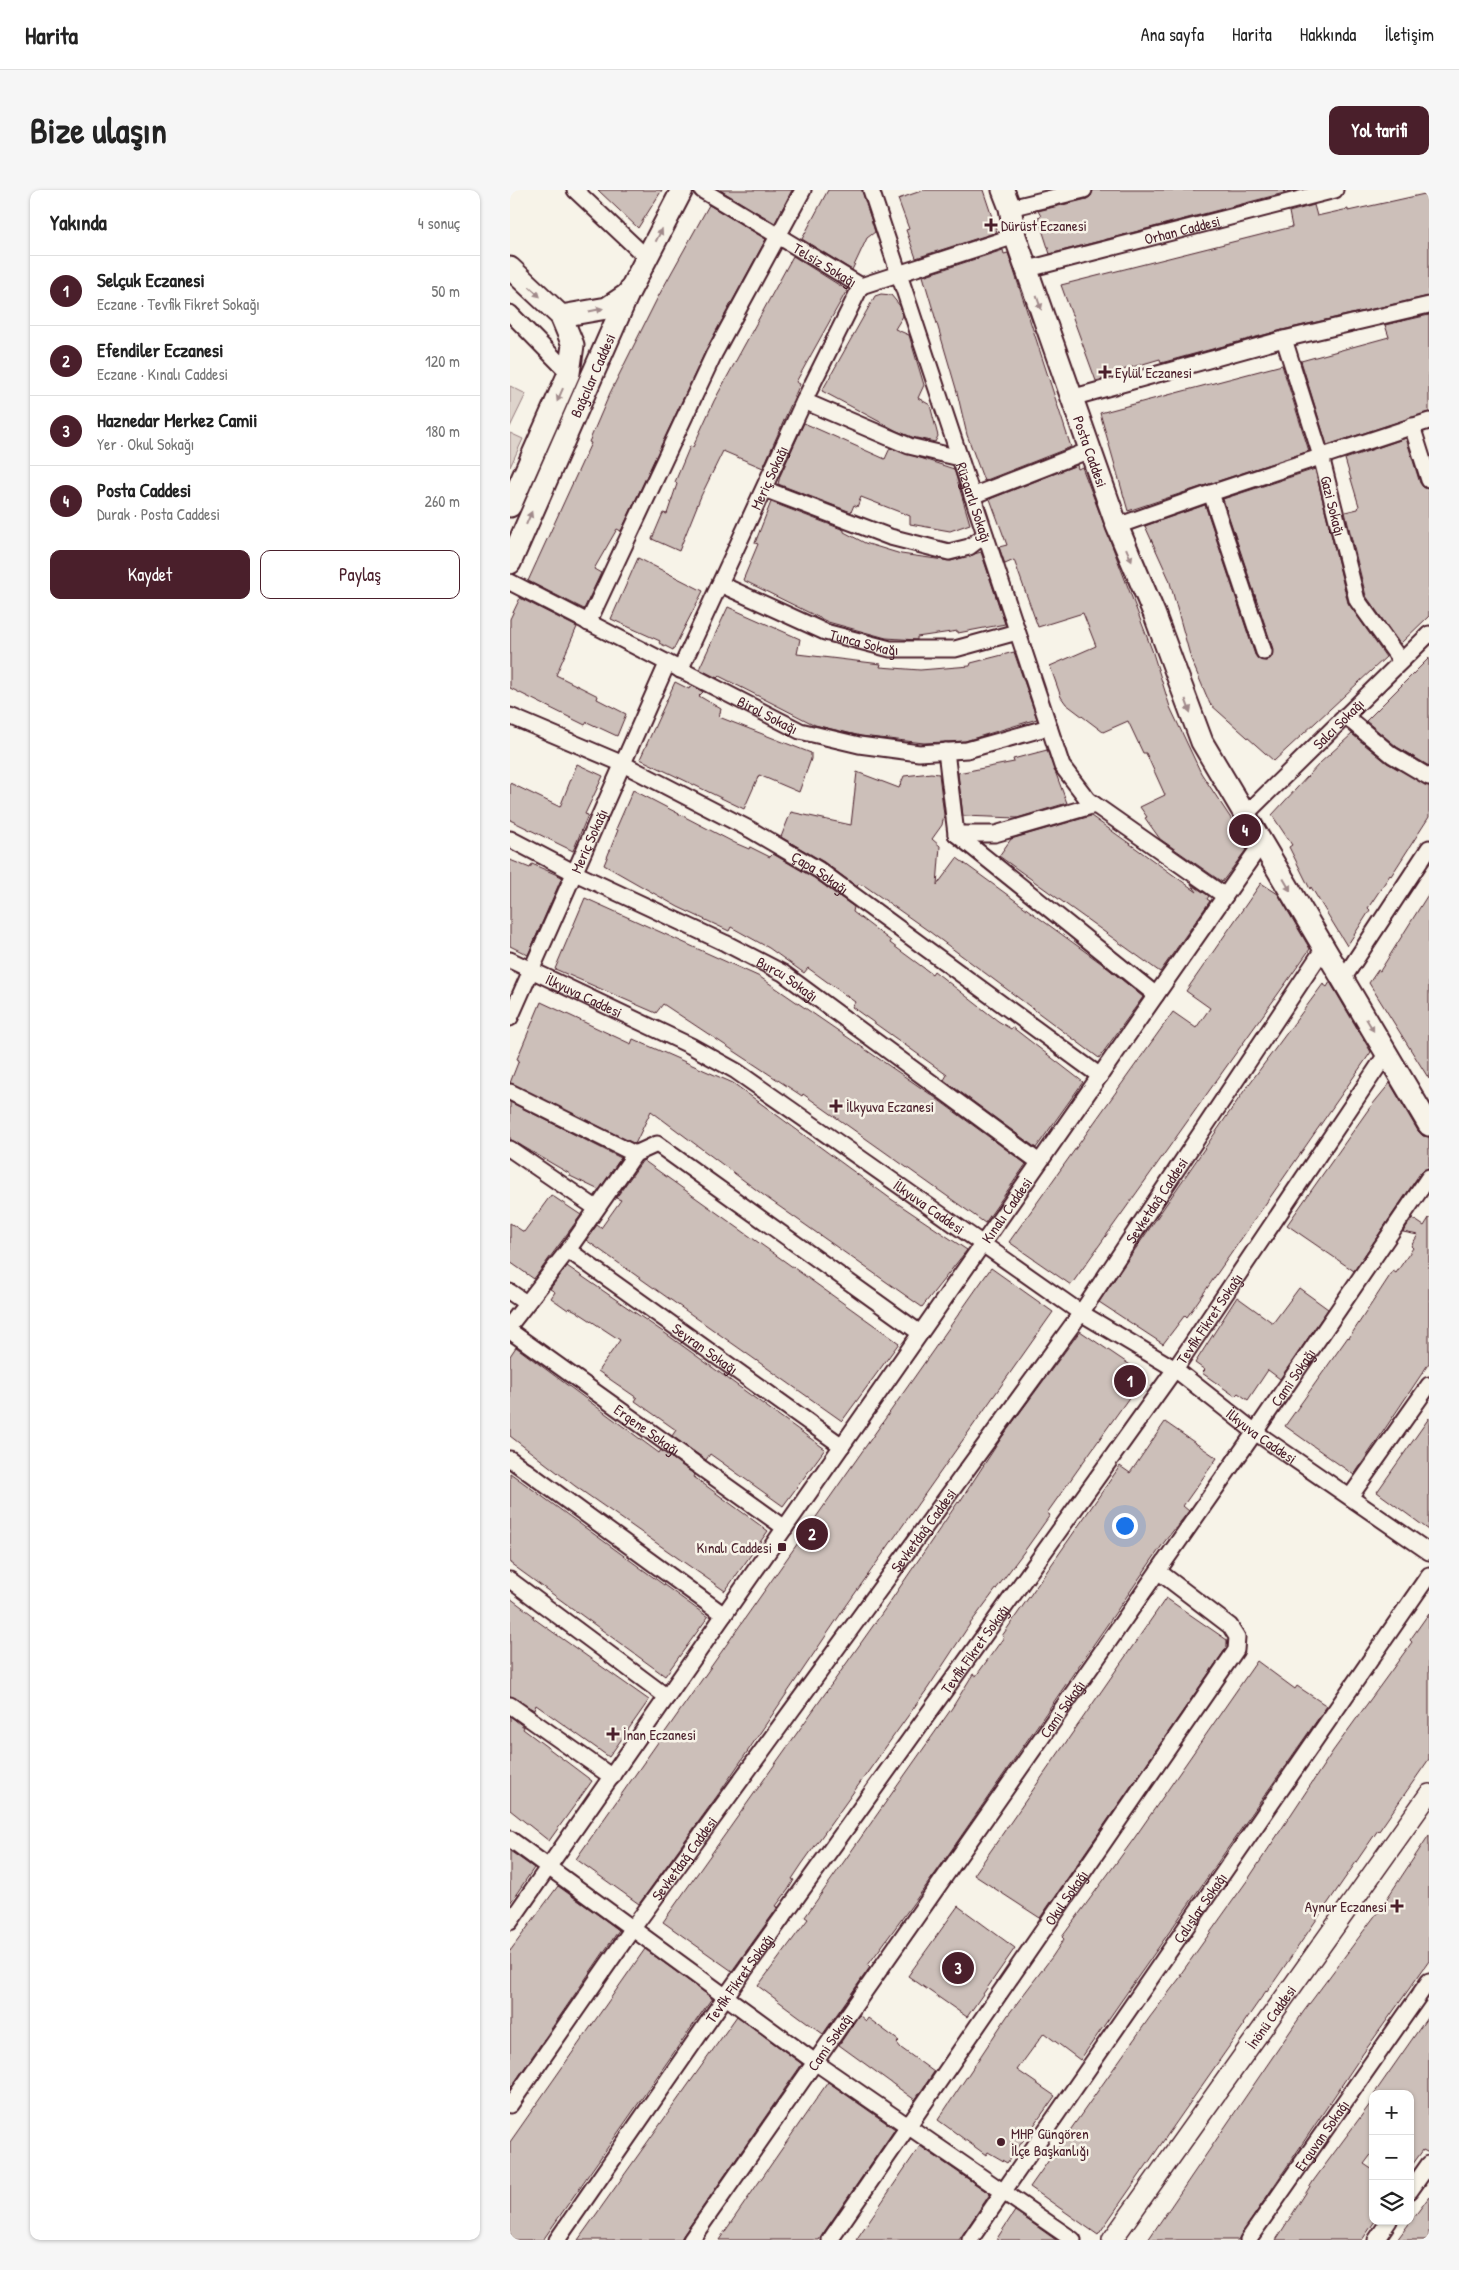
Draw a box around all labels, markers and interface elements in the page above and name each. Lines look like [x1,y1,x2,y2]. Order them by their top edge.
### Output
text: Harita [25,19,78,51]
text: Ana sayfa [1141,22,1204,47]
text: Harita [1232,22,1272,47]
text: Hakkında [1300,22,1356,47]
text: İletişim [1384,22,1434,47]
button: Yol tarifi [1329,106,1429,155]
text: Bize ulaşın [30,107,167,154]
text: Yakında [50,208,107,237]
street label: Orhan Caddesi [1142,210,1222,249]
text: 4 sonuç [418,212,460,234]
place label: Dürüst Eczanesi [1001,215,1087,236]
marker: Dürüst Eczanesi [985,219,997,231]
one-way arrow [655,228,663,242]
street label: Telsiz Sokağı [789,237,861,292]
text: Selçuk Eczanesi [97,267,205,293]
text: 1 [63,280,69,302]
text: 50 m [432,280,460,302]
one-way arrow [529,286,541,298]
text: Eczane · Tevfik Fikret Sokağı [97,293,260,315]
one-way arrow [1035,296,1043,311]
one-way arrow [589,306,605,314]
street label: Bağcılar Caddesi [565,330,620,420]
text: Efendiler Eczanesi [97,337,223,363]
text: 2 [62,350,70,372]
text: 120 m [425,350,460,372]
place label: Eylül Eczanesi [1115,362,1192,383]
text: Eczane · Kınalı Caddesi [97,363,228,385]
marker: Eylül Eczanesi [1099,366,1111,378]
one-way arrow [555,388,563,402]
text: Haznedar Merkez Camii [97,407,258,433]
street label: Posta Caddesi [1068,413,1113,490]
text: 3 [62,420,70,442]
text: 180 m [426,420,460,442]
text: Yer · Okul Sokağı [97,433,194,455]
street label: Meriç Sokağı [745,442,793,513]
street label: Rüzgarlı Sokağı [951,459,998,545]
street label: Gazi Sokağı [1316,473,1351,538]
text: Posta Caddesi [97,477,191,503]
text: 4 [63,490,69,512]
text: 260 m [424,490,460,512]
text: Durak · Posta Caddesi [97,503,220,525]
one-way arrow [526,511,534,525]
one-way arrow [1126,548,1134,562]
button: Kaydet [50,550,250,599]
button: Paylaş [260,550,460,599]
street label: Tunca Sokağı [828,623,898,660]
street label: Birol Sokağı [734,690,802,739]
street label: Salcı Sokağı [1308,693,1368,754]
one-way arrow [1185,699,1193,713]
street label: Meriç Sokağı [565,805,612,876]
pin: 4 [1229,811,1261,849]
street label: Çapa Sokağı [788,846,853,899]
one-way arrow [1283,877,1291,892]
street label: Burcu Sokağı [753,951,823,1006]
street label: İlkyuva Caddesi [542,968,626,1022]
one-way arrow [1365,1018,1374,1031]
place label: İlkyuva Eczanesi [846,1096,934,1117]
marker: İlkyuva Eczanesi [830,1100,842,1112]
street label: Şevketdağ Caddesi [1120,1153,1192,1247]
street label: Kınalı Caddesi [976,1173,1037,1247]
street label: İlkyuva Caddesi [890,1174,969,1239]
street label: Tevfik Fikret Sokağı [1171,1269,1247,1368]
street label: Seyran Sokağı [668,1318,743,1379]
street label: Cami Sokağı [1265,1344,1320,1410]
pin: 1 [1114,1362,1146,1400]
street label: Ergene Sokağı [610,1399,685,1460]
street label: İlkyuva Caddesi [1222,1403,1301,1468]
street label: Şevketdağ Caddesi [885,1484,961,1576]
your location [1112,1513,1138,1539]
pin: 2 [796,1515,828,1553]
place label: Kınalı Caddesi [696,1537,772,1558]
marker: Kınalı Caddesi [776,1541,788,1553]
street label: Tevfik Fikret Sokağı [935,1600,1014,1698]
street label: Cami Sokağı [1034,1675,1089,1742]
place label: İnan Eczanesi [623,1724,696,1745]
marker: İnan Eczanesi [607,1728,619,1740]
street label: Şevketdağ Caddesi [646,1812,722,1904]
street label: Okul Sokağı [1039,1865,1092,1929]
street label: Çalışlar Sokağı [1168,1868,1231,1947]
place label: Aynur Eczanesi [1305,1896,1387,1917]
marker: Aynur Eczanesi [1391,1900,1403,1912]
street label: Tevfik Fikret Sokağı [700,1929,778,2027]
pin: 3 [942,1949,974,1987]
street label: İnönü Caddesi [1241,1981,1301,2053]
street label: Cami Sokağı [802,2008,857,2075]
map controls [1369,2090,1414,2225]
button: + [1369,2090,1414,2135]
street label: Erguvan Sokağı [1289,2095,1354,2175]
place label: MHP Güngören İlçe Başkanlığı [1011,2123,1089,2161]
button: − [1369,2135,1414,2180]
marker: MHP Güngören İlçe Başkanlığı [995,2136,1007,2148]
button: layers [1369,2180,1414,2225]

